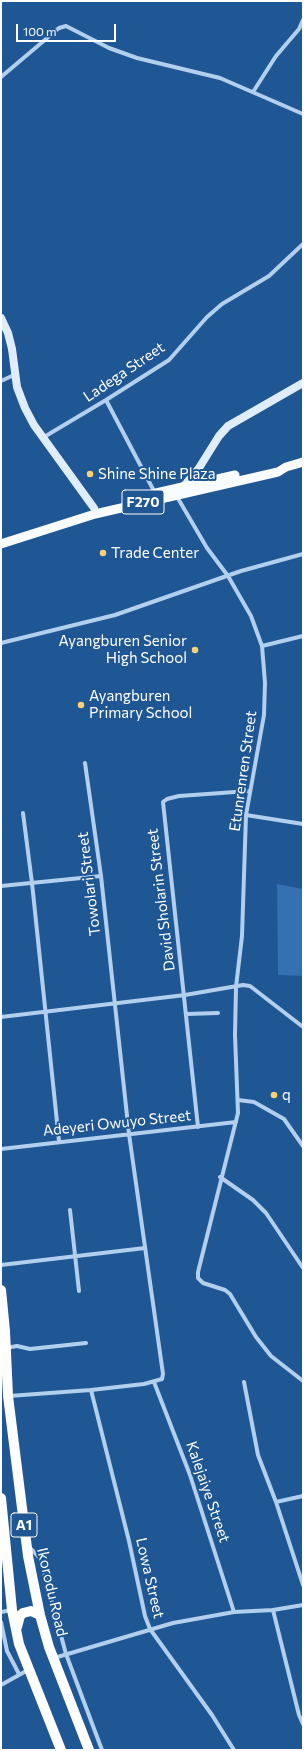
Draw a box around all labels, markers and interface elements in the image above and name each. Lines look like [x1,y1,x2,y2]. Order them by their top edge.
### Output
scale bar [18,16,118,42]
text: 100 m [23,24,57,38]
street label: Ladega Street [80,338,168,406]
place label: Shine Shine Plaza [98,465,216,483]
marker: Shine Shine Plaza [85,469,95,479]
road number: F270 [122,490,164,514]
place label: Trade Center [111,544,199,562]
marker: Trade Center [98,548,108,558]
place label: Ayangburen Senior High School [59,632,187,667]
marker: Ayangburen Senior High School [190,645,200,655]
place label: Ayangburen Primary School [89,687,192,722]
marker: Ayangburen Primary School [76,700,86,710]
street label: Etunrenren Street [226,710,260,832]
street label: David Sholarin Street [143,828,179,972]
street label: Towolari Street [74,831,104,937]
place label: q [282,1086,291,1104]
marker: q [269,1090,279,1100]
street label: Adeyeri Owuyo Street [42,1106,192,1140]
street label: Kalejaiye Street [182,1439,234,1545]
road number: A1 [11,1513,37,1537]
street label: Lowa Street [132,1536,168,1620]
street label: Ikorodu Road [33,1546,71,1638]

